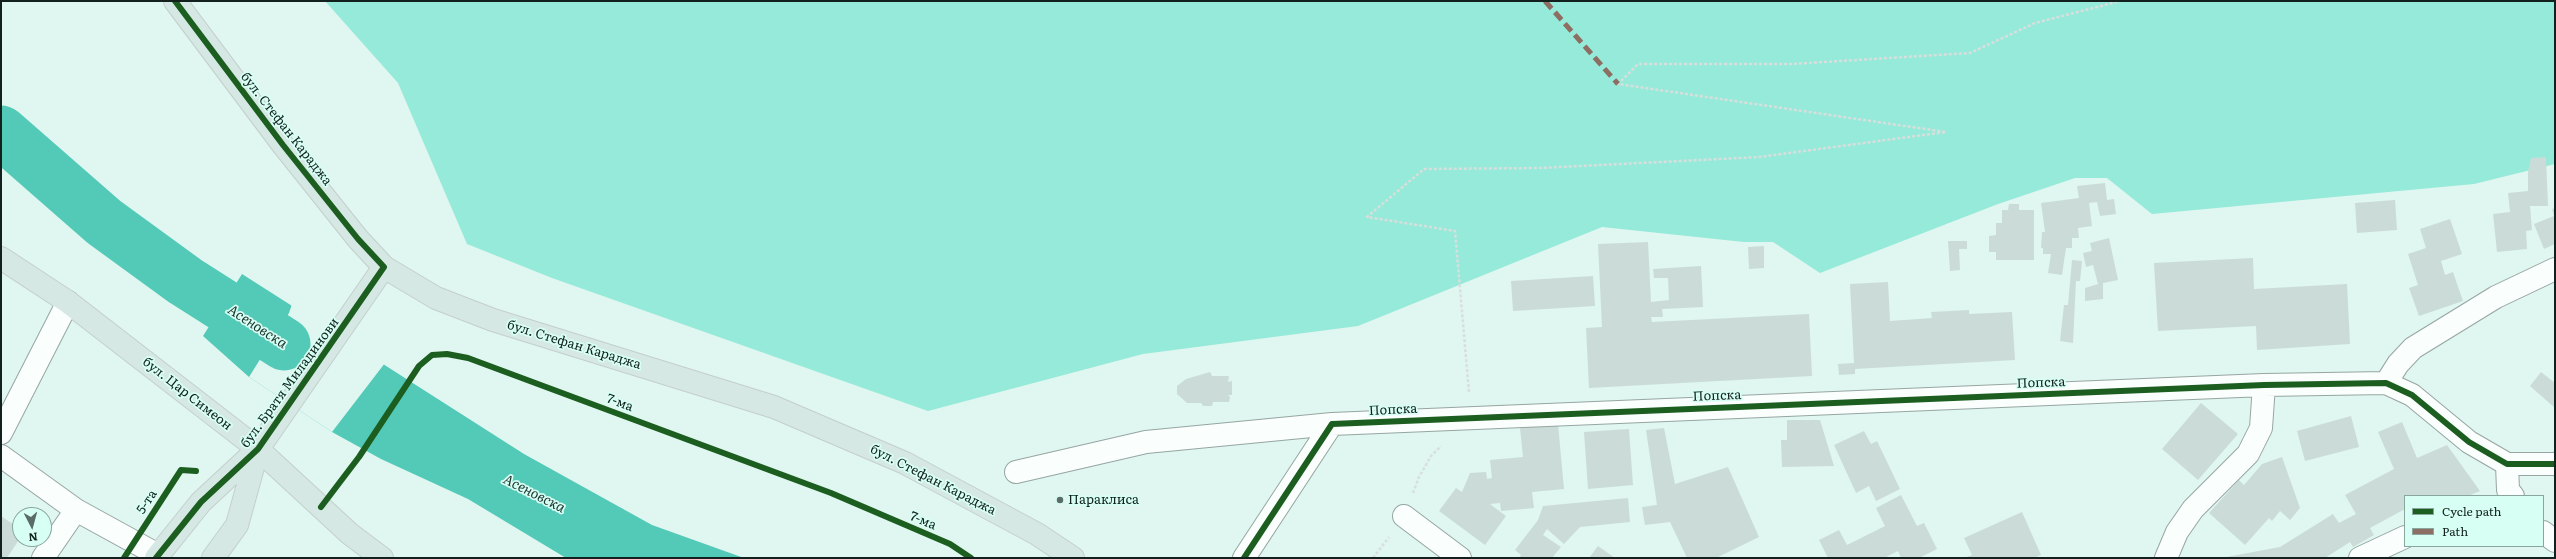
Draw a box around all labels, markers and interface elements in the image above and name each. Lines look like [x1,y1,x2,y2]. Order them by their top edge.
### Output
street label: бул. Стефан Караджа [237,69,335,189]
water label: Асеновска [224,302,290,352]
street label: бул. Братя Миладинови [238,315,342,451]
street label: бул. Стефан Караджа [505,317,643,373]
street label: бул. Цар Симеон [139,354,235,434]
street label: Попска [2016,374,2066,392]
street label: Попска [1692,387,1742,405]
street label: 7-ма [604,391,636,415]
street label: Попска [1368,401,1418,419]
street label: бул. Стефан Караджа [867,441,999,519]
water label: Асеновска [500,471,568,517]
street label: 5-та [133,487,161,517]
place label: Параклиса [1068,492,1139,508]
marker: Параклиса [1055,495,1065,505]
legend [2404,495,2544,547]
text: Cycle path [2442,502,2502,520]
north arrow [12,507,52,547]
street label: 7-ма [907,508,939,534]
text: Path [2442,522,2468,540]
text: N [28,530,39,546]

